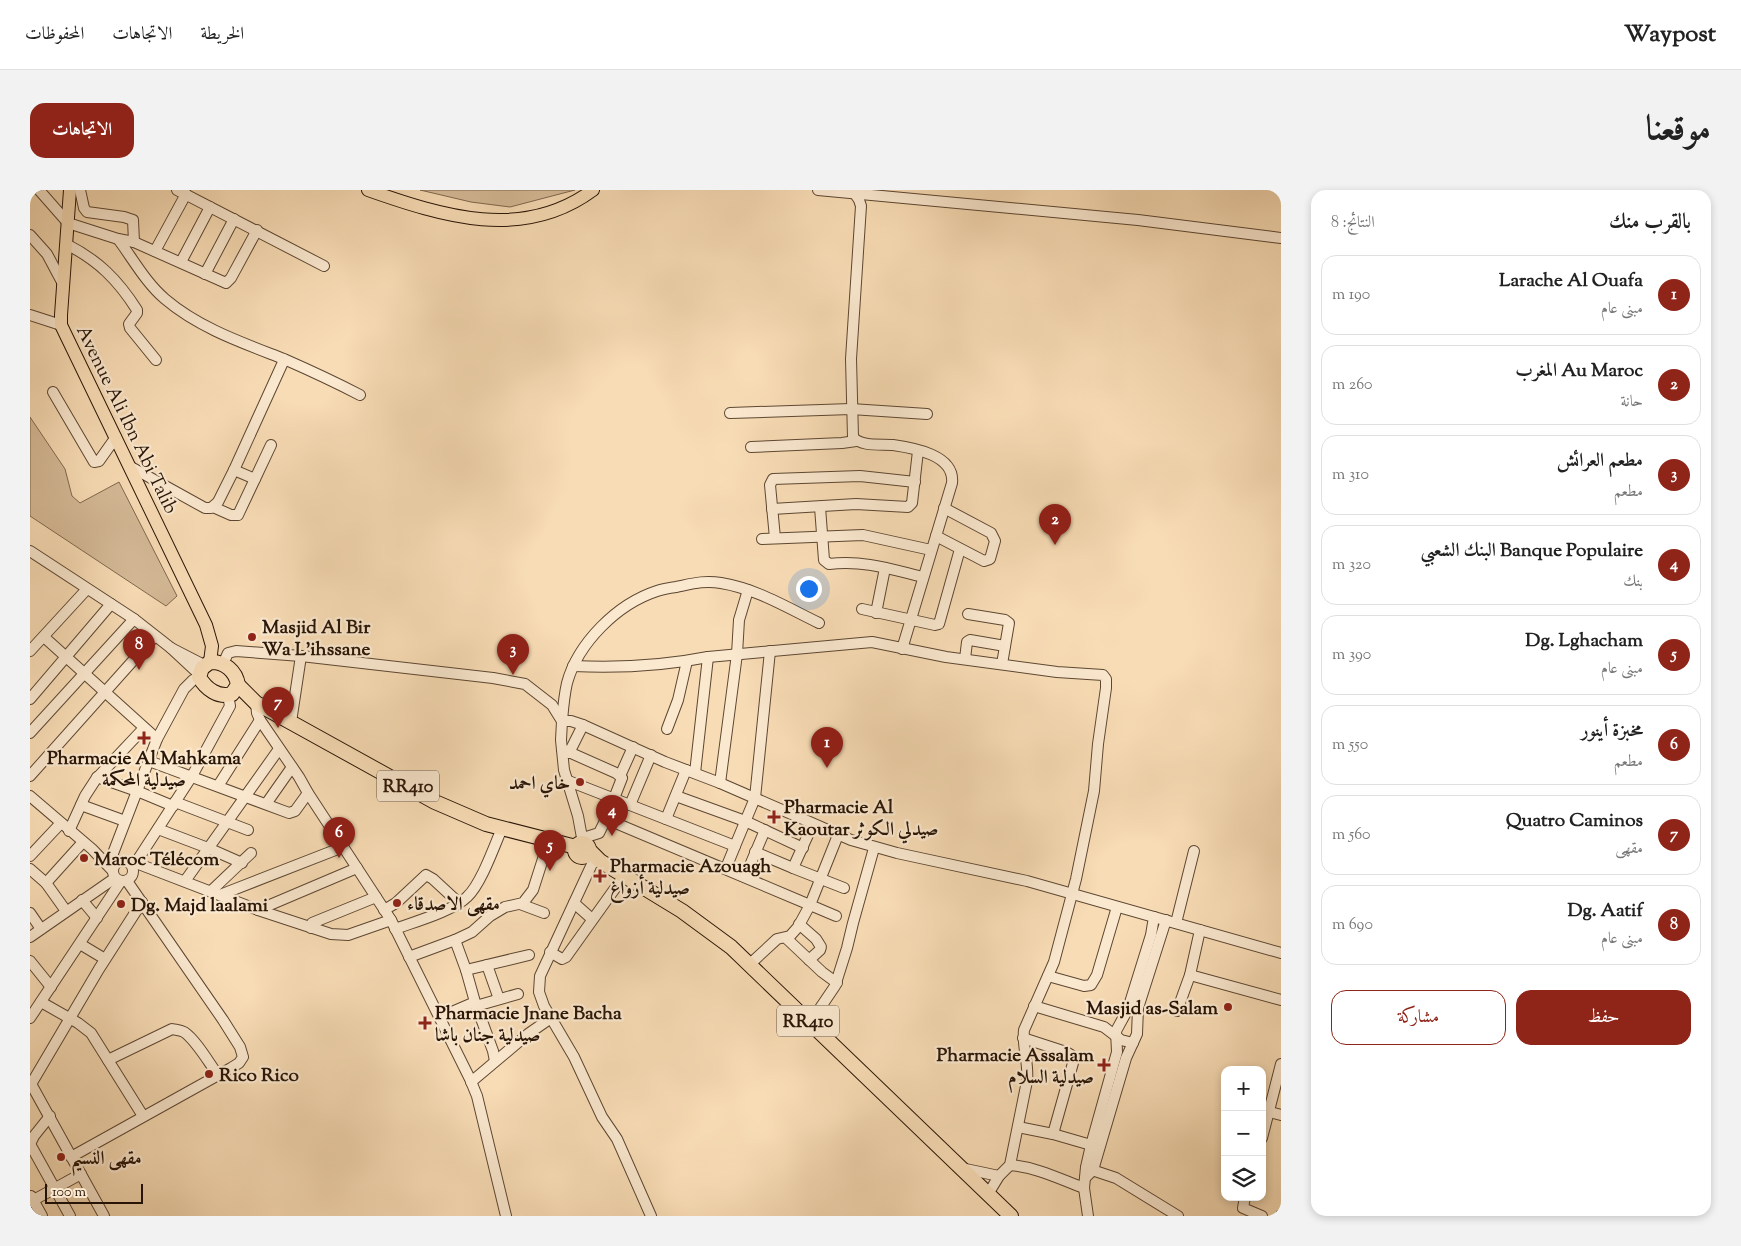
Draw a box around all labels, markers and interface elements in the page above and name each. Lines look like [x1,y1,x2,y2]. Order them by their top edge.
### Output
text: Waypost [1624,18,1716,52]
text: المحفوظات [25,22,84,48]
text: الاتجاهات [112,22,172,48]
text: الخريطة [200,22,244,48]
button: الاتجاهات [30,103,134,158]
text: موقعنا [1646,105,1711,156]
text: بالقرب منك [1609,208,1691,238]
text: النتائج: 8 [1331,212,1375,235]
text: Larache Al Ouafa [1499,268,1643,295]
text: 190 m [1332,284,1370,307]
text: 1 [1671,284,1677,307]
text: مبنى عام [1601,298,1643,321]
street label: Avenue Ali Ibn Abi Talib [68,321,183,519]
text: Au Maroc المغرب [1515,358,1643,385]
text: 260 m [1332,374,1373,397]
text: 2 [1670,374,1678,397]
text: حانة [1621,391,1643,414]
text: مطعم العرائش [1557,448,1643,475]
text: 310 m [1332,464,1369,487]
text: 3 [1671,464,1677,487]
text: مطعم [1614,481,1643,504]
pin: 2 [1039,504,1071,545]
text: Banque Populaire البنك الشعبي [1421,538,1643,565]
text: 320 m [1332,554,1371,577]
text: 4 [1670,554,1678,577]
text: بنك [1623,571,1643,594]
your location [796,576,822,602]
place label: Masjid Al Bir Wa L'ihssane [262,615,371,664]
text: Dg. Lghacham [1525,628,1643,655]
pin: 8 [123,629,155,670]
marker: Masjid Al Bir Wa L'ihssane [246,631,258,643]
pin: 3 [497,634,529,675]
text: 390 m [1332,644,1371,667]
text: 5 [1671,644,1677,667]
text: مبنى عام [1601,658,1643,681]
pin: 7 [262,687,294,728]
text: مخبزة أينور [1581,718,1643,745]
pin: 1 [811,727,843,768]
marker: Pharmacie Al Mahkama صيدلية المحكمة [138,732,150,744]
text: 550 m [1332,734,1368,757]
text: 6 [1670,734,1678,757]
place label: Pharmacie Al Mahkama صيدلية المحكمة [47,746,241,795]
text: مطعم [1614,751,1643,774]
road number: RR410 [377,770,439,802]
place label: خاي احمد [509,771,570,798]
marker: خاي احمد [574,776,586,788]
pin: 4 [596,795,628,836]
place label: Pharmacie Al Kaoutar صيدلي الكوثر [784,795,939,844]
text: Quatro Caminos [1506,808,1643,835]
marker: Pharmacie Al Kaoutar صيدلي الكوثر [768,811,780,823]
pin: 6 [323,817,355,858]
text: 560 m [1332,824,1371,847]
text: 7 [1670,824,1678,847]
pin: 5 [534,830,566,871]
text: مقهى [1615,838,1643,861]
place label: Maroc Télécom [94,847,219,874]
marker: Maroc Télécom [78,852,90,864]
place label: Pharmacie Azouagh صيدلية أزواغ [610,854,772,903]
marker: Pharmacie Azouagh صيدلية أزواغ [594,870,606,882]
place label: مقهى الاصدقاء [407,892,500,919]
place label: Dg. Majd laalami [131,893,269,920]
marker: مقهى الاصدقاء [391,897,403,909]
marker: Dg. Majd laalami [115,898,127,910]
text: Dg. Aatif [1567,898,1643,925]
text: 690 m [1332,914,1373,937]
text: 8 [1670,914,1678,937]
text: مبنى عام [1601,928,1643,951]
button: مشاركة [1331,990,1506,1045]
button: حفظ [1516,990,1691,1045]
place label: Masjid as-Salam [1086,996,1218,1023]
place label: Pharmacie Jnane Bacha صيدلية جنان باشا [435,1001,622,1050]
marker: Masjid as-Salam [1222,1001,1234,1013]
road number: RR410 [777,1006,839,1036]
marker: Pharmacie Jnane Bacha صيدلية جنان باشا [419,1017,431,1029]
place label: Pharmacie Assalam صيدلية السلام [937,1043,1094,1094]
marker: Pharmacie Assalam صيدلية السلام [1098,1059,1110,1071]
place label: Rico Rico [219,1063,300,1090]
map controls [1221,1066,1266,1201]
button: + [1221,1066,1266,1111]
marker: Rico Rico [203,1068,215,1080]
button: − [1221,1111,1266,1156]
place label: مقهى النسيم [71,1146,142,1176]
marker: مقهى النسيم [55,1151,67,1163]
button: layers [1221,1156,1266,1201]
scale bar [45,1181,142,1204]
text: 100 m [52,1183,86,1203]

